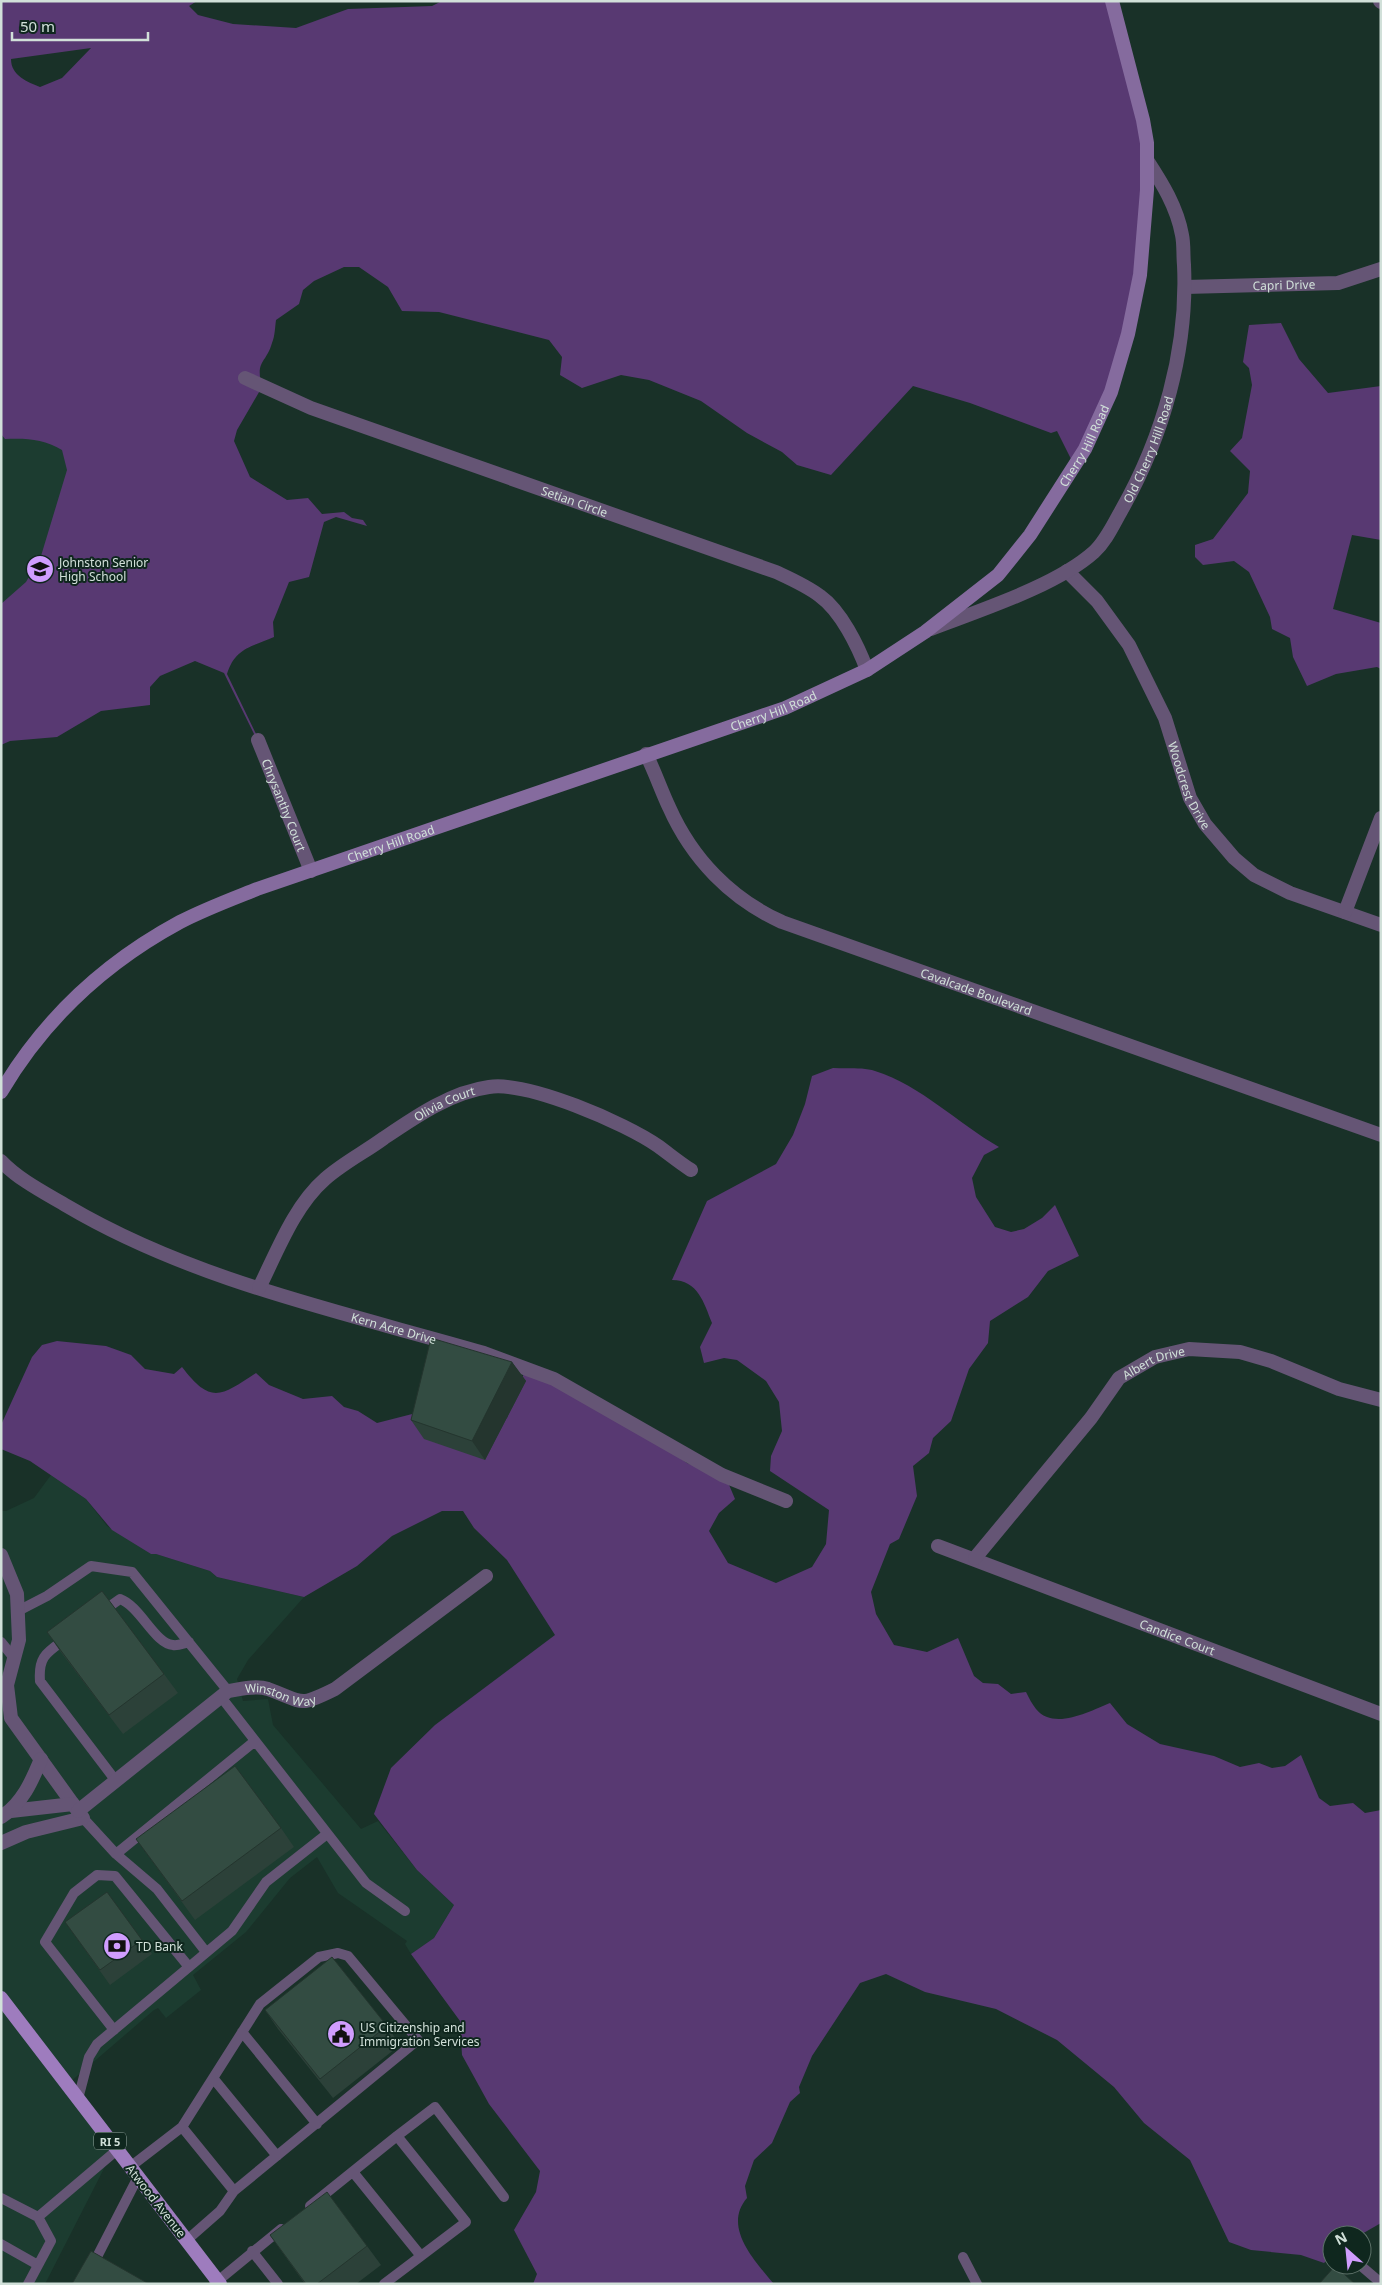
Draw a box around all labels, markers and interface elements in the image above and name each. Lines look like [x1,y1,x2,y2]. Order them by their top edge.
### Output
scale bar [12,10,149,42]
text: 50 m [20,16,55,36]
street label: Capri Drive [1252,275,1316,294]
street label: Old Cherry Hill Road [1119,394,1177,506]
street label: Cherry Hill Road [1055,402,1113,490]
street label: Setian Circle [539,481,610,521]
school or university icon: Johnston Senior High School [25,554,55,584]
place label: Johnston Senior High School [58,554,148,585]
street label: Cherry Hill Road [728,686,819,735]
street label: Woodcrest Drive [1164,740,1215,833]
street label: Chrysanthy Court [258,756,311,854]
street label: Cherry Hill Road [345,820,437,866]
street label: Cavalcade Boulevard [918,963,1034,1019]
street label: Olivia Court [410,1081,477,1125]
street label: Kern Acre Drive [349,1308,439,1348]
street label: Albert Drive [1119,1342,1187,1383]
street label: Candice Court [1137,1615,1218,1659]
street label: Winston Way [244,1679,319,1710]
bank icon: TD Bank [102,1931,132,1961]
place label: TD Bank [136,1938,184,1955]
public building icon: US Citizenship and Immigration Services [326,2019,356,2049]
place label: US Citizenship and Immigration Services [360,2019,480,2050]
road number: RI 5 [94,2132,126,2150]
street label: Atwood Avenue [122,2161,190,2241]
north arrow [1322,2225,1372,2275]
text: N [1331,2227,1350,2249]

